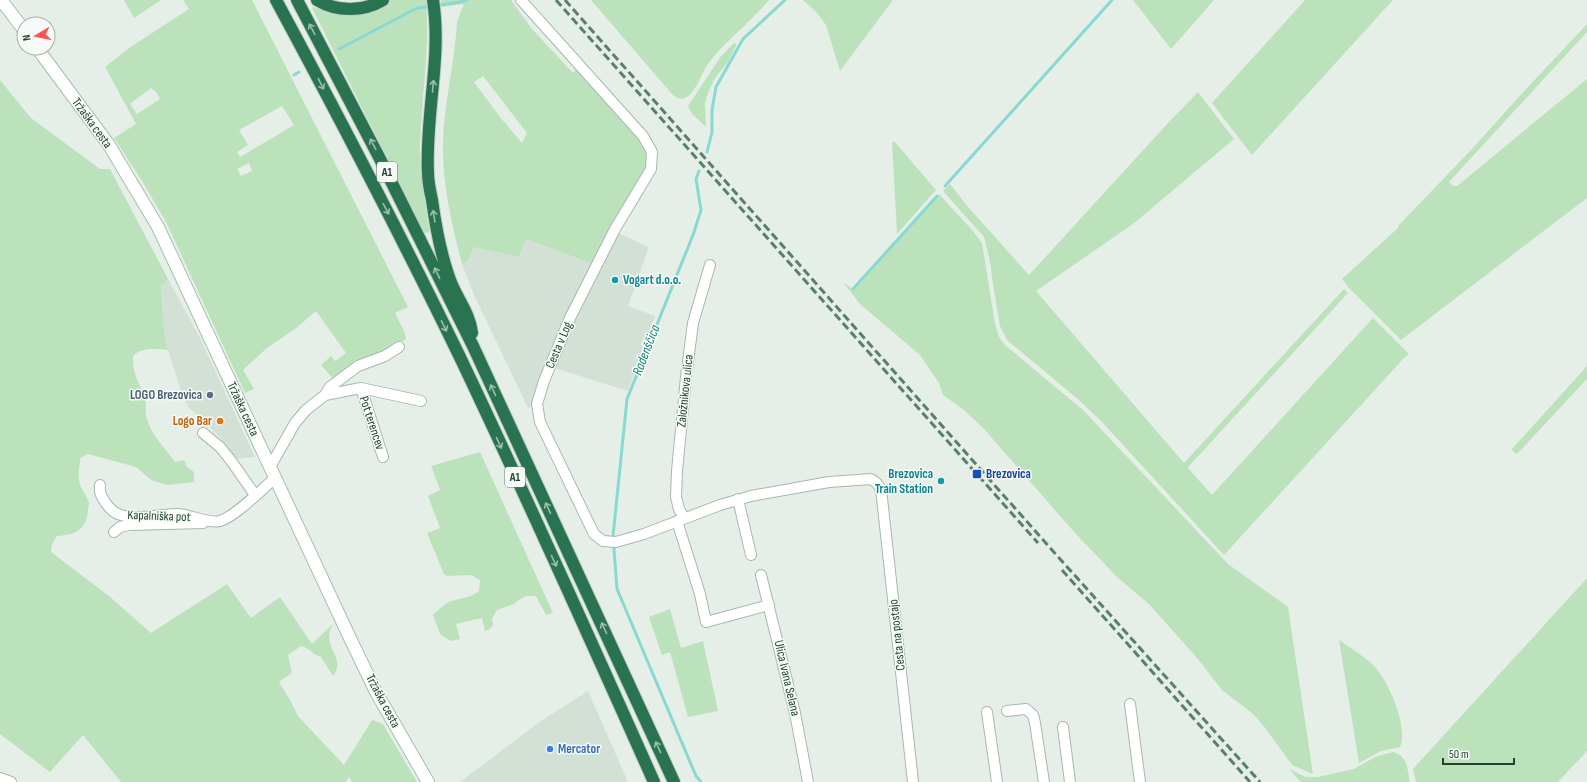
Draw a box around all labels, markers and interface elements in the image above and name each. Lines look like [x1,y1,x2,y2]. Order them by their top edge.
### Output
north arrow [16,16,56,56]
one-way arrow [308,23,315,35]
text: N [20,34,34,42]
one-way arrow [318,78,325,90]
one-way arrow [430,80,437,93]
street label: Tržaška cesta [68,95,116,151]
one-way arrow [368,139,376,151]
road number: A1 [377,162,397,182]
one-way arrow [383,203,390,215]
one-way arrow [430,209,438,222]
one-way arrow [433,267,440,279]
place label: Vogart d.o.o. [623,272,681,288]
marker: Vogart d.o.o. [610,275,620,285]
one-way arrow [441,319,448,331]
street label: Cesta v Log [542,319,576,371]
water label: Radenščica [629,322,664,378]
street label: Založnikova ulica [673,354,697,428]
street label: Tržaška cesta [223,379,263,439]
one-way arrow [489,385,496,397]
place label: LOGO Brezovica [130,387,202,403]
marker: LOGO Brezovica [205,390,215,400]
street label: Pot terencev [356,394,388,452]
place label: Logo Bar [173,413,212,429]
marker: Logo Bar [215,416,225,426]
one-way arrow [496,437,503,449]
place label: Brezovica Train Station [875,466,933,497]
place label: Brezovica [986,466,1031,482]
road number: A1 [505,467,525,487]
marker: Brezovica [971,468,983,480]
marker: Brezovica Train Station [936,476,946,486]
one-way arrow [544,502,551,514]
street label: Kapalniška pot [127,507,191,525]
one-way arrow [551,555,558,567]
street label: Cesta na postajo [885,598,909,672]
one-way arrow [600,623,607,635]
street label: Ulica Ivana Selana [770,638,804,718]
street label: Tržaška cesta [362,671,404,731]
scale bar [1443,740,1514,766]
place label: Mercator [558,741,600,757]
one-way arrow [653,741,661,753]
marker: Mercator [545,744,555,754]
text: 50 m [1449,747,1469,762]

